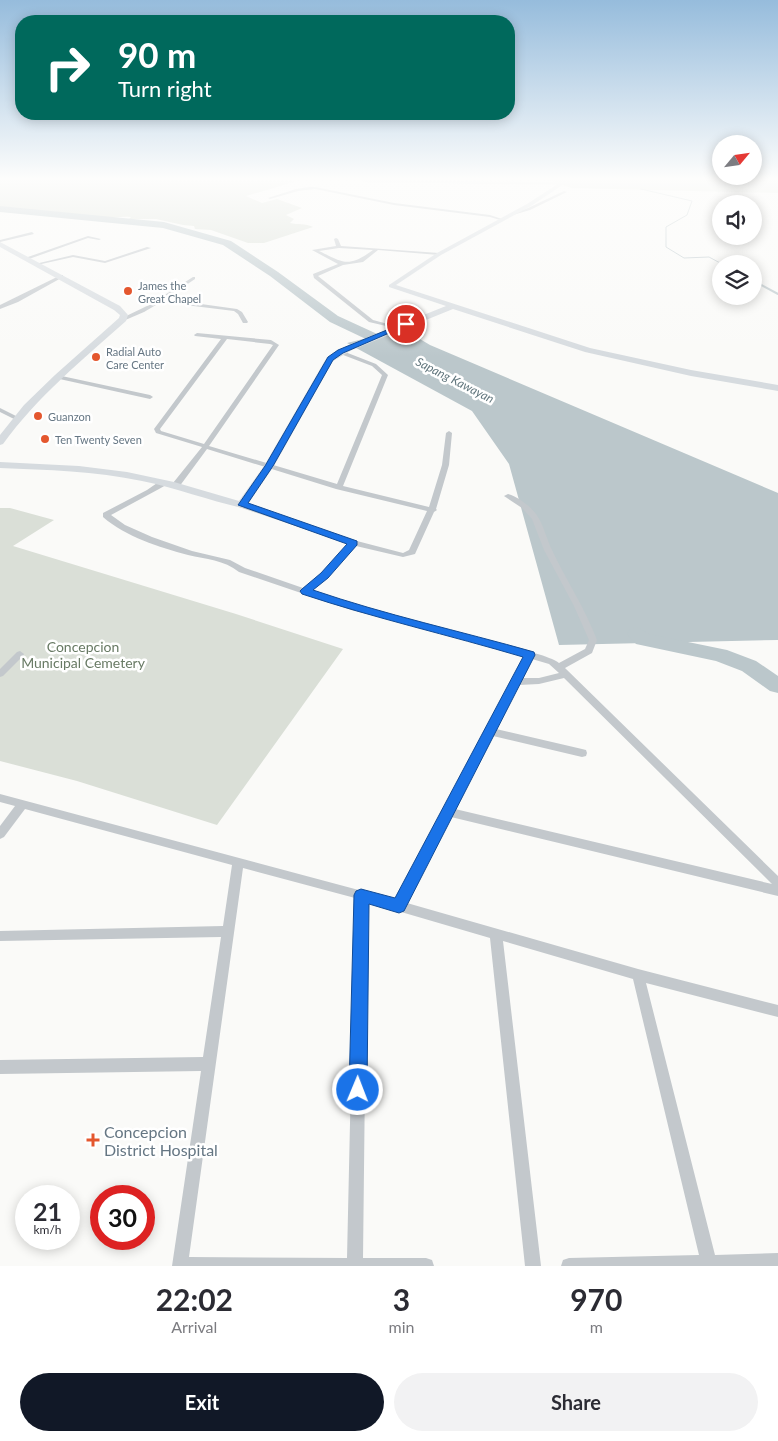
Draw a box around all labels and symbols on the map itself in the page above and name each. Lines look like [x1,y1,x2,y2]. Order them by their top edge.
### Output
north arrow [712,135,762,185]
place label: James the Great Chapel [138,279,201,305]
marker: James the Great Chapel [122,285,134,297]
pin [385,303,427,345]
place label: Radial Auto Care Center [106,345,164,371]
marker: Radial Auto Care Center [90,351,102,363]
water label: Sapang Kawayan [413,354,497,406]
marker: Guanzon [32,410,44,422]
place label: Guanzon [48,410,91,423]
marker: Ten Twenty Seven [39,433,51,445]
place label: Ten Twenty Seven [55,433,142,446]
park label: Concepcion Municipal Cemetery [21,638,146,671]
position arrow [331,1063,383,1115]
place label: Concepcion District Hospital [104,1122,218,1159]
marker: Concepcion District Hospital [86,1133,100,1147]
speed limit sign: 30 [90,1185,155,1250]

